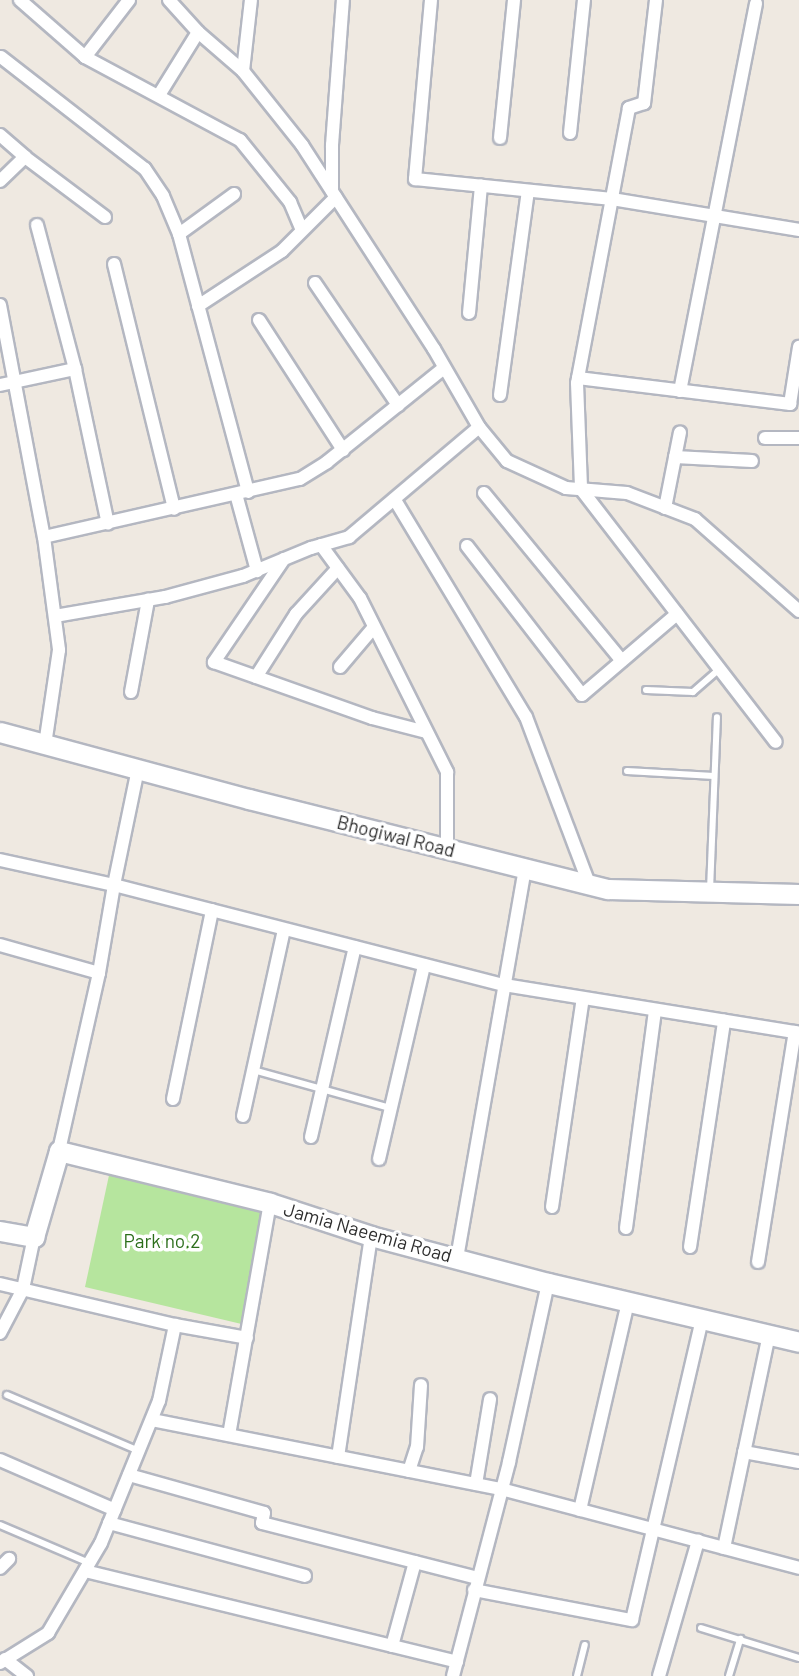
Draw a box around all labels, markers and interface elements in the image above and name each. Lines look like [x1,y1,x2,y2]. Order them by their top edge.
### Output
street label: Bhogiwal Road [335,810,457,862]
street label: Jamia Naeemia Road [281,1197,455,1267]
park label: Park no.2 [124,1230,200,1252]

